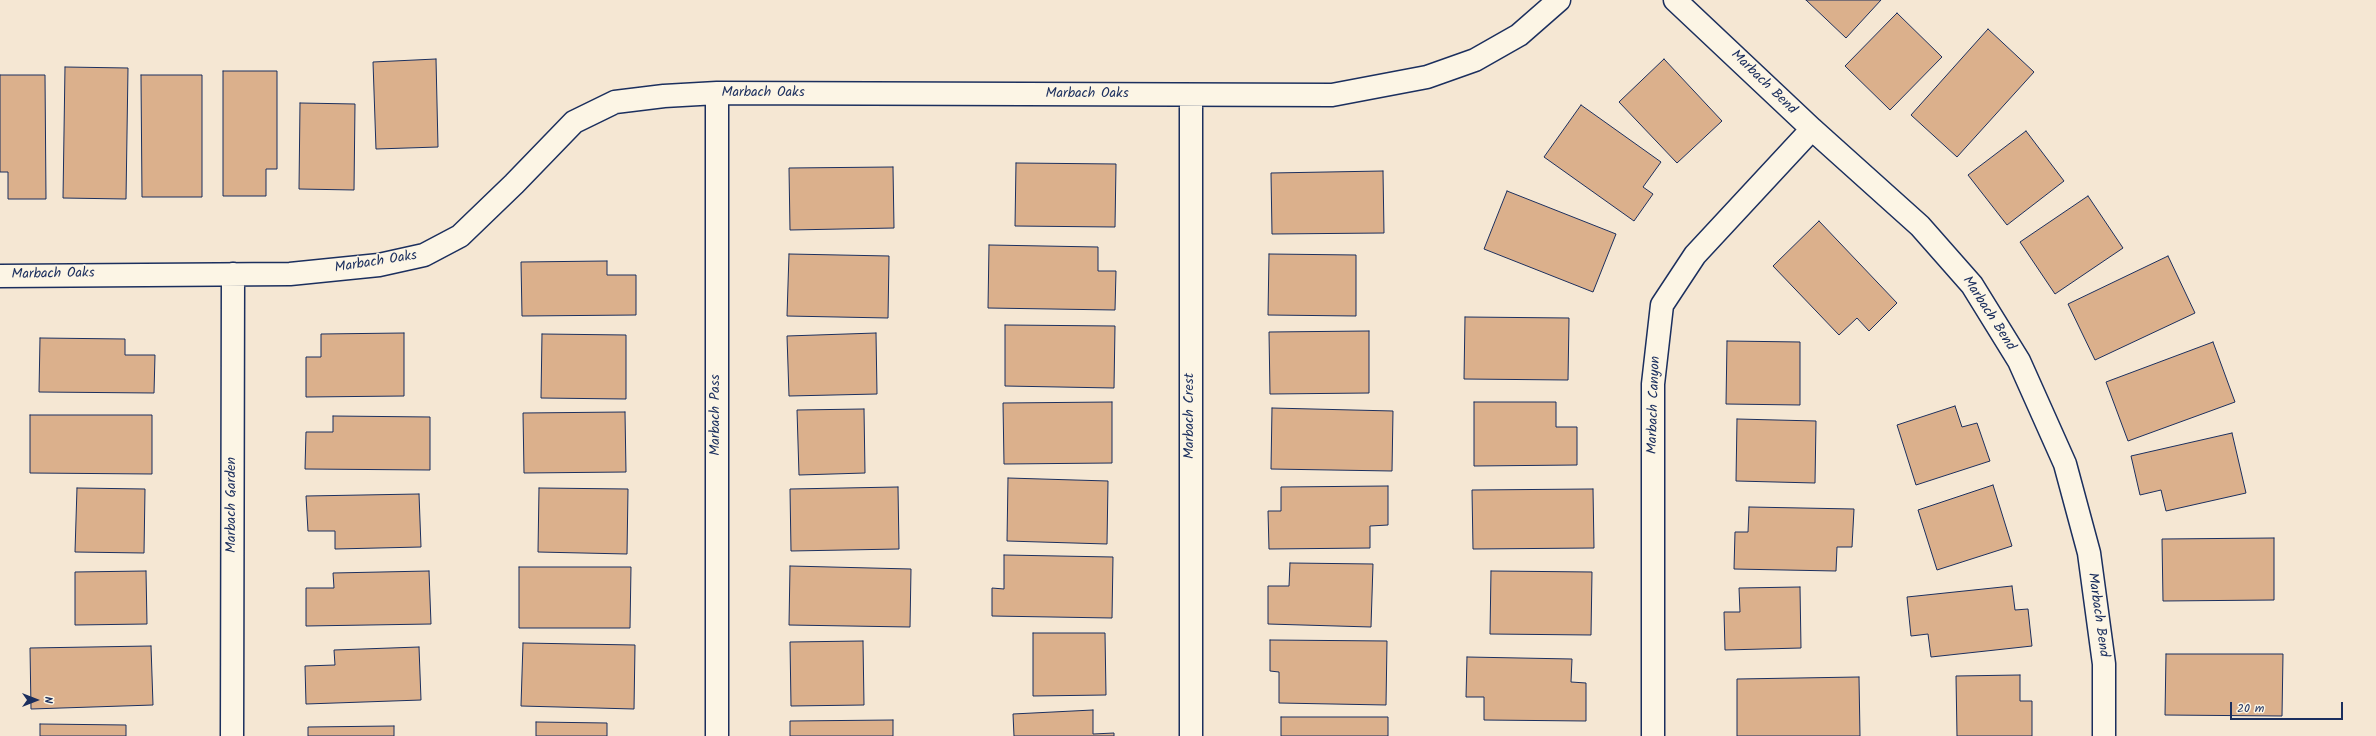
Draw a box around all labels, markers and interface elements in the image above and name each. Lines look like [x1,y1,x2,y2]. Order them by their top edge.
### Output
street label: Marbach Bend [1727,47,1799,119]
street label: Marbach Oaks [721,86,805,102]
street label: Marbach Oaks [1045,87,1129,103]
street label: Marbach Oaks [334,248,418,278]
street label: Marbach Oaks [11,266,95,284]
street label: Marbach Bend [1958,274,2018,354]
street label: Marbach Canyon [1645,356,1665,454]
street label: Marbach Crest [1183,373,1199,459]
street label: Marbach Pass [709,374,725,456]
street label: Marbach Garden [225,457,241,553]
street label: Marbach Bend [2083,572,2111,658]
north arrow [16,680,56,720]
scale bar [2232,694,2345,720]
text: N [39,697,57,703]
text: 20 m [2237,699,2264,718]

